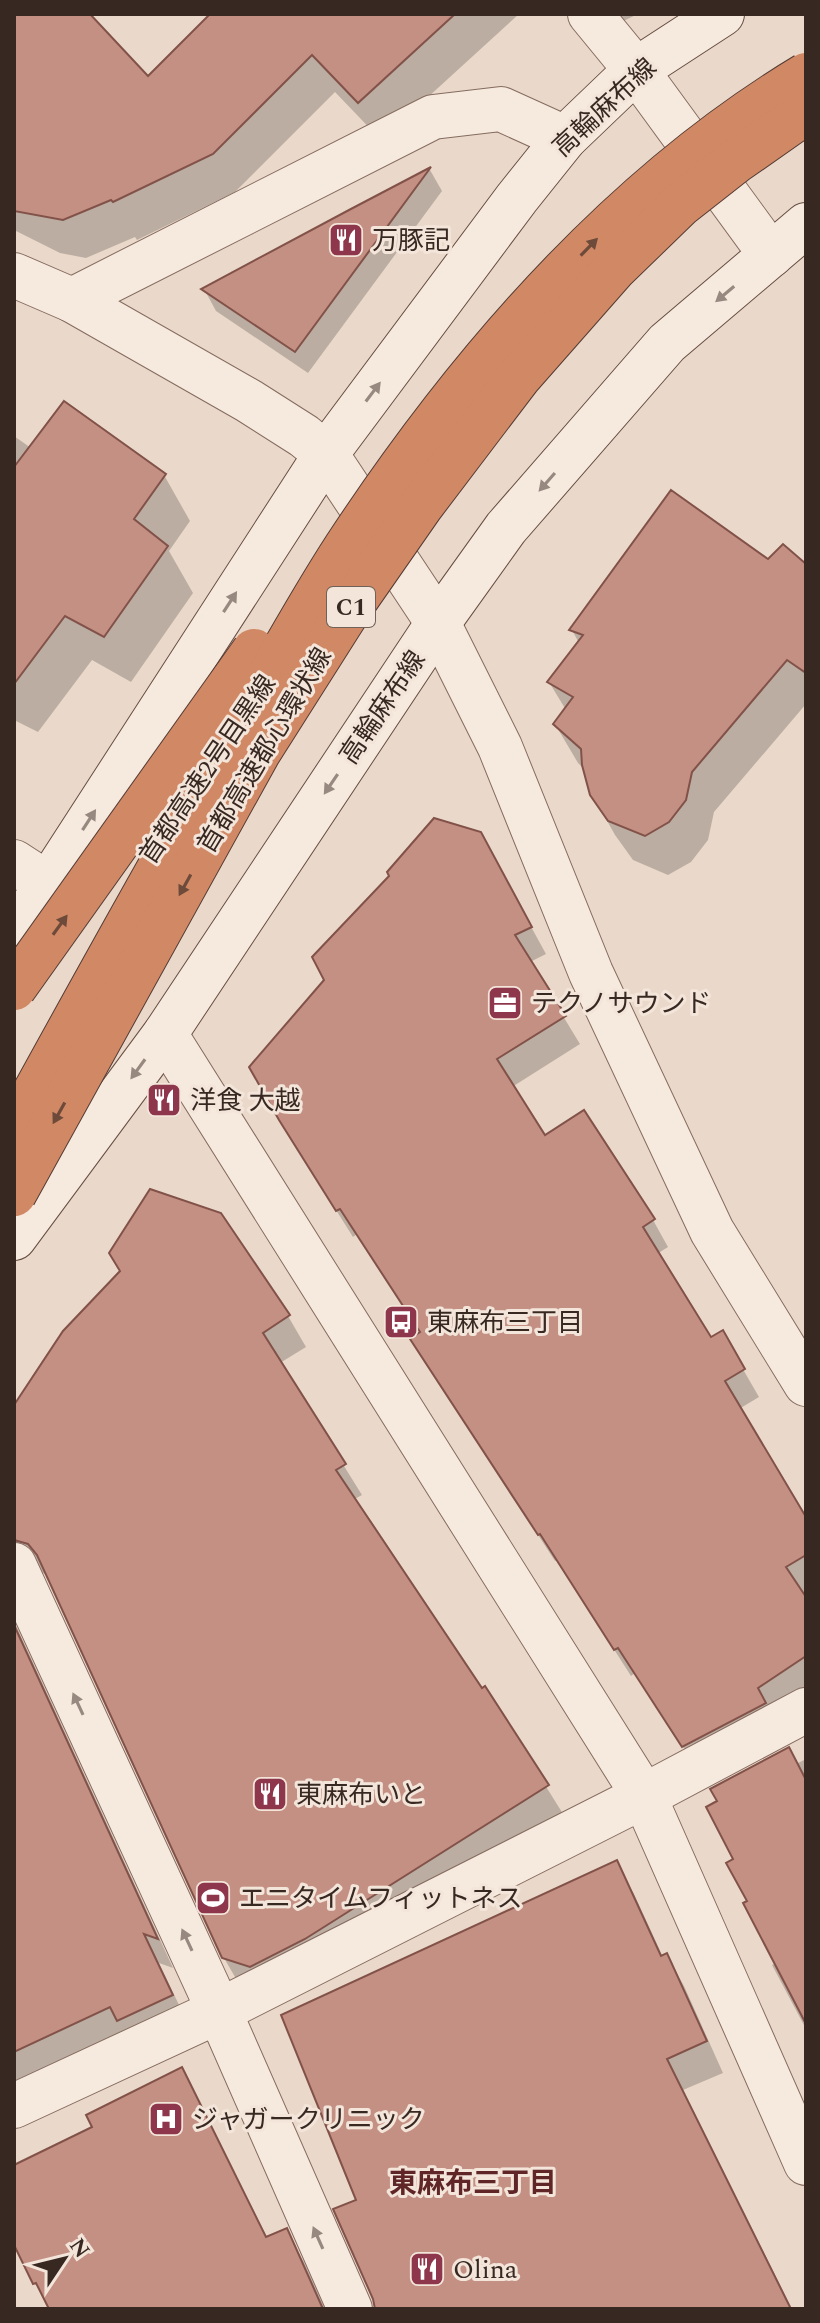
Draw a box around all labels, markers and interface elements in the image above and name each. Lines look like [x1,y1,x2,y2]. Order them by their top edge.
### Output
street label: 高輪麻布線 [543,49,666,167]
restaurant icon: 万豚記 [327,221,365,259]
place label: 万豚記 [372,221,450,261]
one-way arrow [580,238,598,257]
one-way arrow [715,285,735,302]
one-way arrow [365,381,380,402]
one-way arrow [538,472,556,491]
road number: C1 [327,587,375,627]
one-way arrow [223,592,238,613]
street label: 首都高速都心環状線 [187,640,342,861]
street label: 高輪麻布線 [330,642,436,773]
street label: 首都高速2号目黒線 [129,667,286,872]
one-way arrow [323,774,338,795]
one-way arrow [81,810,96,831]
one-way arrow [178,874,191,897]
one-way arrow [51,914,67,935]
office icon: テクノサウンド [486,984,524,1022]
place label: テクノサウンド [531,984,711,1024]
one-way arrow [131,1059,147,1080]
restaurant icon: 洋食 大越 [145,1081,183,1119]
place label: 洋食 大越 [190,1081,301,1121]
one-way arrow [52,1102,66,1124]
bus stop icon: 東麻布三丁目 [382,1303,420,1341]
place label: 東麻布三丁目 [427,1303,583,1343]
one-way arrow [71,1693,85,1716]
restaurant icon: 東麻布いと [251,1775,289,1813]
place label: 東麻布いと [296,1775,426,1815]
sports icon: エニタイムフィットネス [194,1879,232,1917]
place label: エニタイムフィットネス [239,1879,522,1919]
one-way arrow [180,1929,193,1952]
hospital icon: ジャガークリニック [147,2100,185,2138]
place label: ジャガークリニック [192,2100,425,2140]
district label: 東麻布三丁目 [389,2162,557,2205]
north arrow [24,2219,104,2299]
one-way arrow [312,2226,325,2249]
text: N [60,2232,98,2265]
restaurant icon: Olina [408,2250,446,2288]
place label: Olina [453,2250,518,2290]

